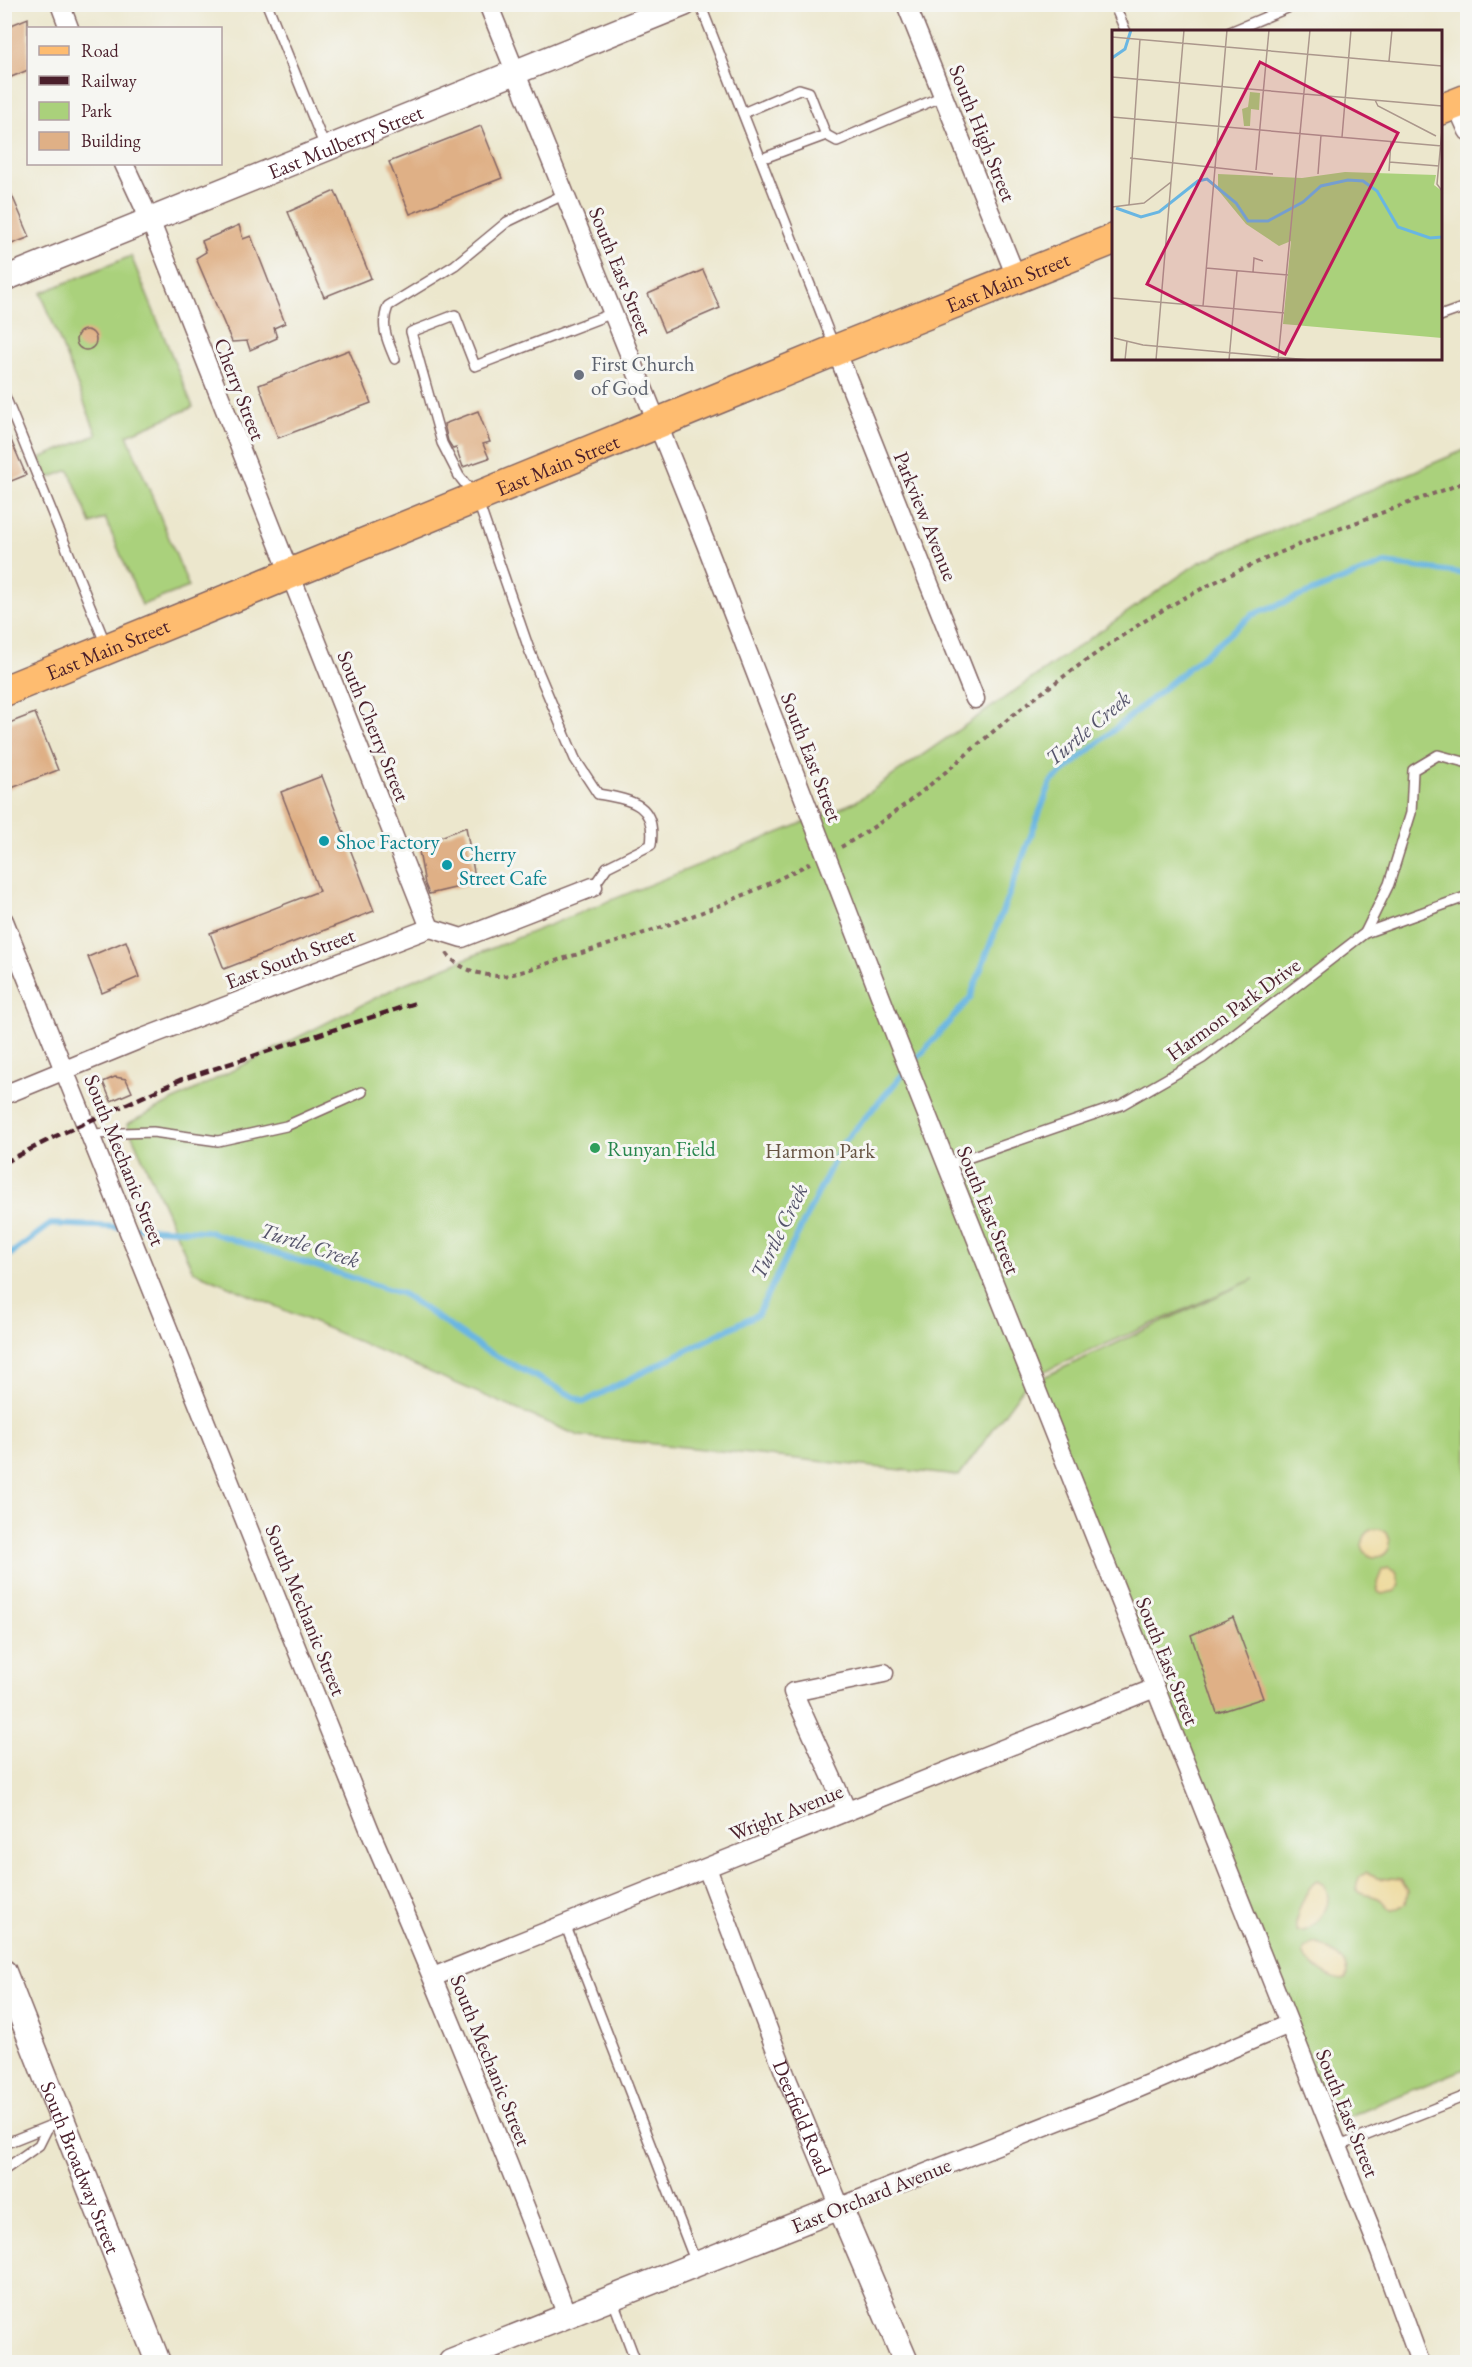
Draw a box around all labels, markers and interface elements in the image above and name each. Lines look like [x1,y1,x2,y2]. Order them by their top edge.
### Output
legend [27,27,222,165]
inset map [1112,30,1442,360]
text: Road [81,39,120,62]
street label: South High Street [943,61,1023,206]
text: Railway [81,69,137,92]
street label: East Mulberry Street [264,97,427,184]
text: Park [81,99,112,122]
text: Building [81,129,141,152]
street label: South East Street [583,203,659,340]
street label: East Main Street [942,245,1074,318]
street label: Cherry Street [208,334,272,444]
place label: First Church of God [591,350,695,401]
marker: First Church of God [572,368,586,382]
street label: East Main Street [492,427,623,502]
street label: Parkview Avenue [888,447,964,585]
street label: East Main Street [42,611,174,686]
street label: South Cherry Street [331,647,417,806]
water label: Turtle Creek [1039,684,1137,772]
street label: South East Street [775,689,849,826]
place label: Shoe Factory [336,828,440,855]
marker: Shoe Factory [317,834,331,848]
place label: Cherry Street Cafe [459,840,547,891]
marker: Cherry Street Cafe [440,858,454,872]
street label: East South Street [222,921,359,995]
street label: Harmon Park Drive [1161,951,1305,1067]
street label: South Mechanic Street [78,1070,172,1250]
place label: Runyan Field [607,1135,716,1162]
park label: Harmon Park [765,1137,876,1164]
marker: Runyan Field [588,1141,602,1155]
street label: South East Street [951,1142,1027,1279]
water label: Turtle Creek [743,1179,815,1283]
water label: Turtle Creek [257,1215,363,1275]
street label: South Mechanic Street [259,1520,353,1700]
street label: South East Street [1130,1593,1206,1730]
street label: Wright Avenue [725,1777,847,1847]
street label: South Mechanic Street [444,1970,538,2150]
street label: South East Street [1310,2045,1386,2182]
street label: Deerfield Road [767,2056,839,2179]
street label: South Broadway Street [35,2077,127,2258]
street label: East Orchard Avenue [787,2151,955,2239]

